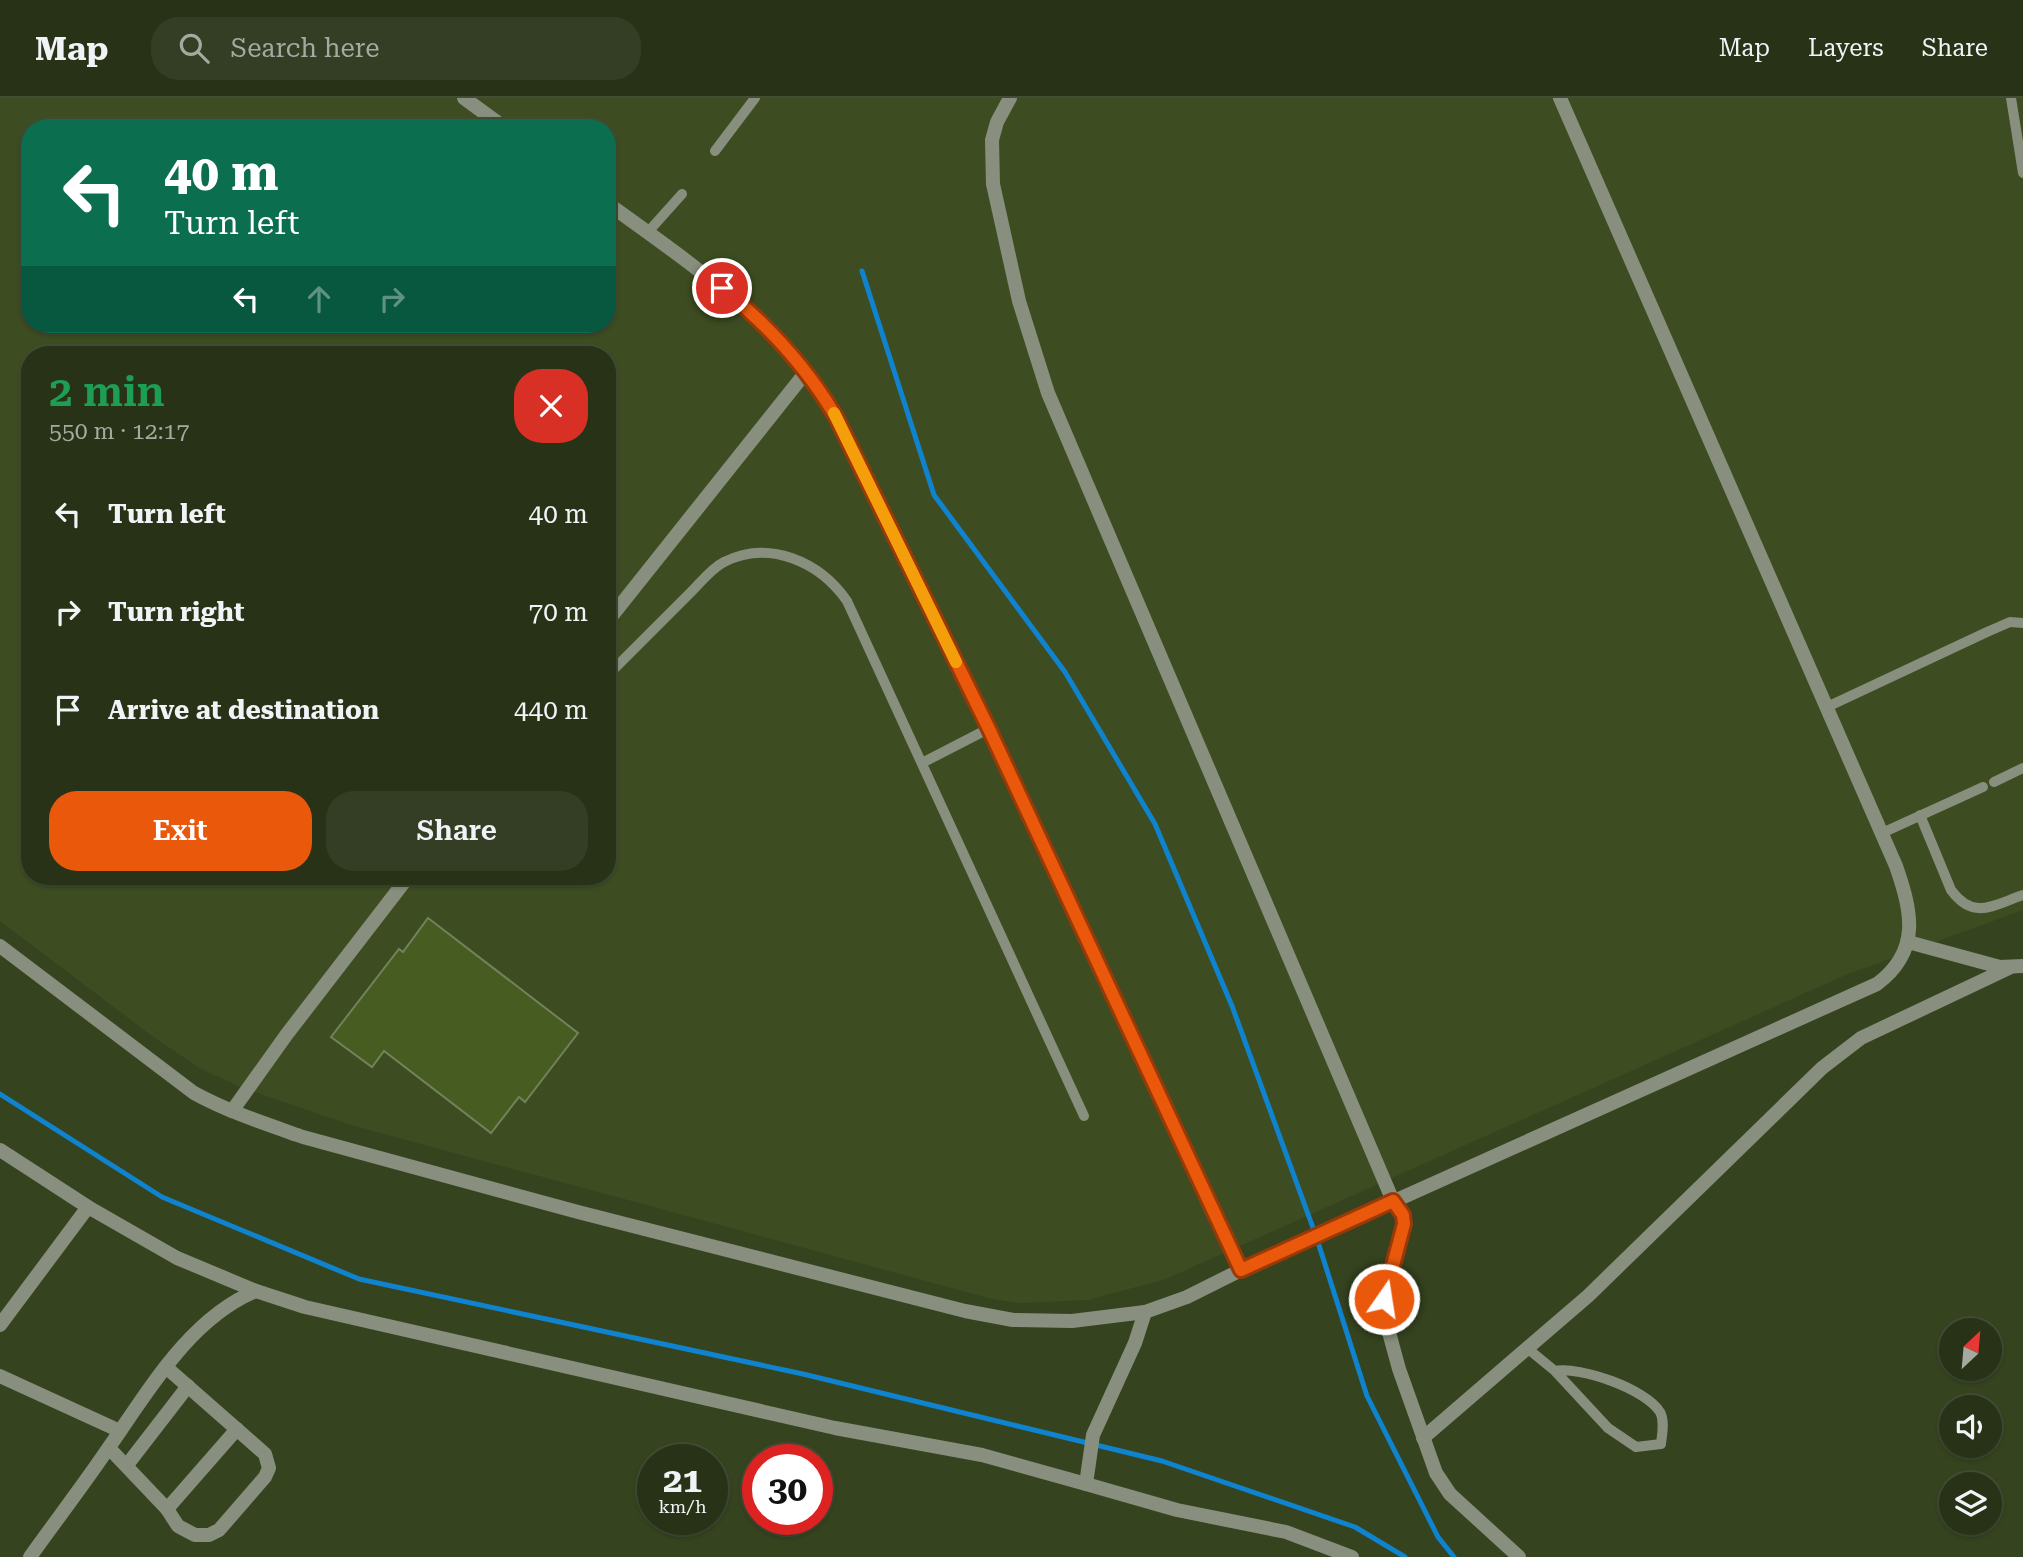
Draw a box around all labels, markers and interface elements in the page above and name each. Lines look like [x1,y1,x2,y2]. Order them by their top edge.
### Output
search box [151,17,641,80]
text: Map [35,29,109,68]
icon: search [175,29,213,67]
text: Search here [231,33,380,63]
text: Map [1719,34,1770,62]
text: Layers [1808,34,1884,62]
text: Share [1922,34,1988,62]
text: 40 m [164,145,279,202]
icon: left [49,147,140,238]
text: Turn left [164,204,299,242]
pin [692,258,752,318]
icon: arrive [703,269,741,307]
icon: left [227,280,265,318]
icon: ahead [300,280,338,318]
icon: right [373,280,411,318]
text: 2 min [49,367,165,416]
button: close [514,369,588,443]
text: 550 m · 12:17 [49,418,189,445]
icon: left [49,495,87,533]
text: Turn left [108,499,226,529]
text: 40 m [529,499,588,529]
icon: right [49,593,87,631]
text: Turn right [108,597,244,627]
text: 70 m [529,597,588,627]
icon: arrive [49,691,87,729]
text: Arrive at destination [108,695,379,725]
text: 440 m [514,695,588,725]
button: Exit [49,791,312,871]
button: Share [326,791,588,871]
position arrow [1347,1262,1421,1336]
north arrow [1939,1318,2002,1381]
map controls [1939,1318,2002,1535]
button: sound [1939,1395,2002,1458]
speed limit sign: 30 [742,1444,833,1535]
text: 21 [663,1460,702,1501]
button: layers [1939,1472,2002,1535]
text: km/h [658,1496,707,1517]

